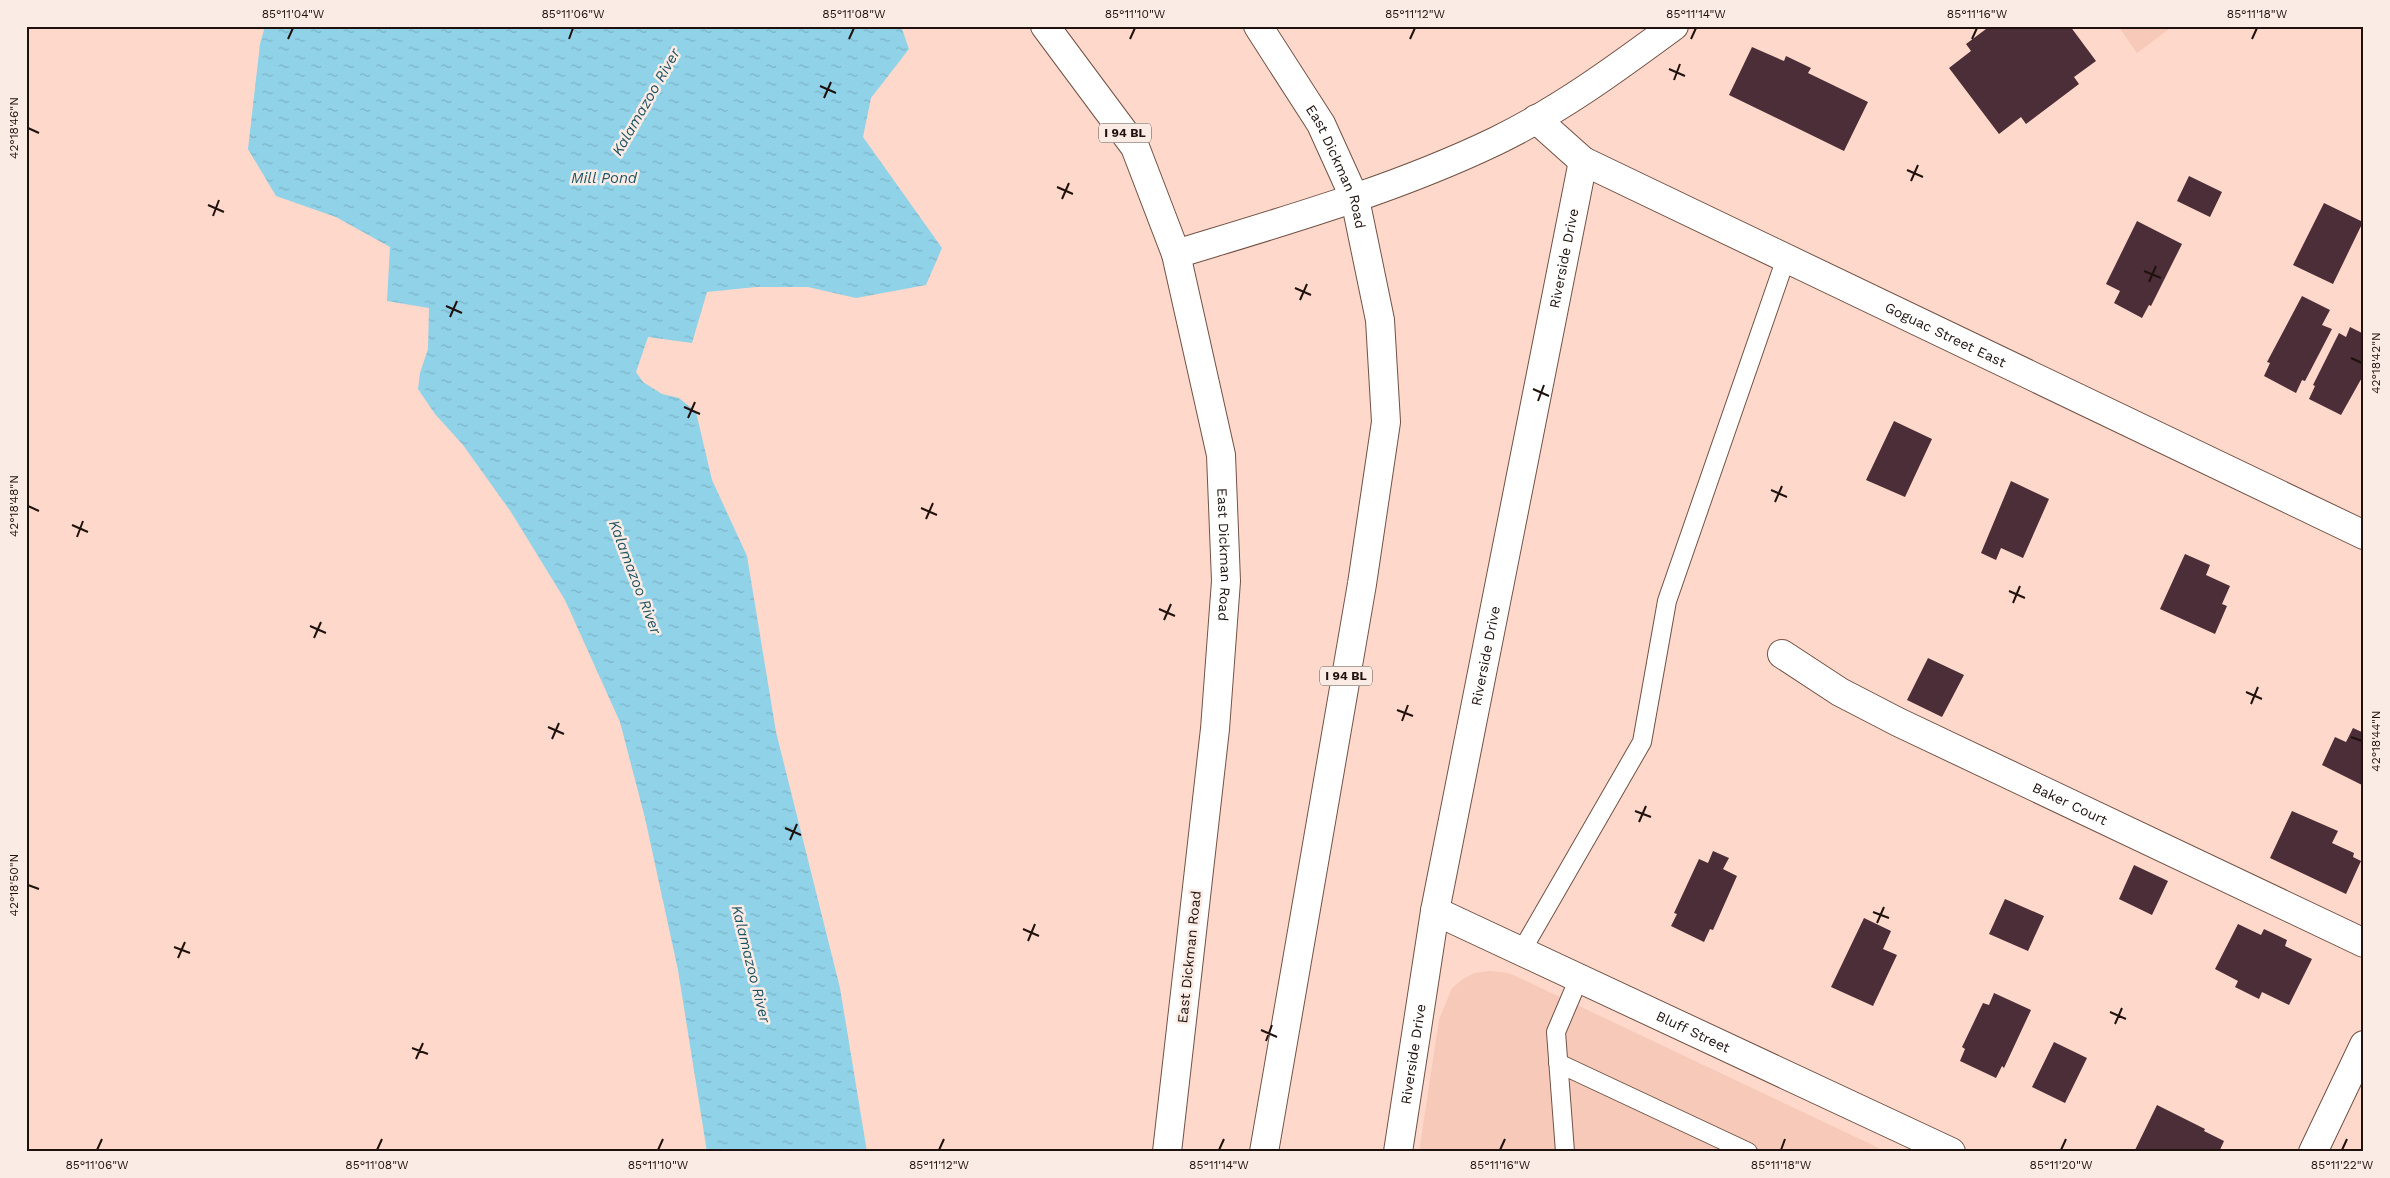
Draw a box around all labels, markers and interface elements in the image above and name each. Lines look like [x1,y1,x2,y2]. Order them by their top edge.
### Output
text: 85°11'04"W [262,7,325,21]
text: 85°11'06"W [541,7,605,21]
text: 85°11'08"W [822,7,886,21]
text: 85°11'10"W [1105,7,1166,21]
text: 85°11'12"W [1385,7,1446,21]
text: 85°11'14"W [1666,7,1726,21]
text: 85°11'16"W [1947,7,2008,21]
text: 85°11'18"W [2227,7,2288,21]
water label: Kalamazoo River [608,44,685,159]
text: 42°18'46"N [7,97,21,159]
street label: East Dickman Road [1303,102,1369,230]
road number: I 94 BL [1099,124,1151,142]
water label: Mill Pond [571,169,638,187]
street label: Riverside Drive [1546,207,1581,310]
street label: Goguac Street East [1882,299,2009,370]
text: 42°18'42"N [2369,332,2383,394]
text: 42°18'48"N [7,475,21,537]
street label: East Dickman Road [1214,488,1234,622]
water label: Kalamazoo River [605,517,665,638]
street label: Riverside Drive [1468,604,1503,707]
road number: I 94 BL [1320,666,1372,686]
text: 42°18'44"N [2369,710,2383,772]
street label: Baker Court [2030,779,2110,828]
text: 42°18'50"N [7,854,21,916]
street label: East Dickman Road [1174,890,1204,1024]
water label: Kalamazoo River [728,903,775,1026]
street label: Riverside Drive [1397,1003,1429,1105]
street label: Bluff Street [1654,1008,1733,1056]
text: 85°11'06"W [65,1158,129,1172]
text: 85°11'08"W [345,1158,409,1172]
text: 85°11'10"W [628,1158,689,1172]
text: 85°11'12"W [909,1158,970,1172]
text: 85°11'14"W [1189,1158,1249,1172]
text: 85°11'16"W [1470,1158,1531,1172]
text: 85°11'18"W [1751,1158,1812,1172]
text: 85°11'20"W [2030,1158,2093,1172]
text: 85°11'22"W [2311,1158,2374,1172]

